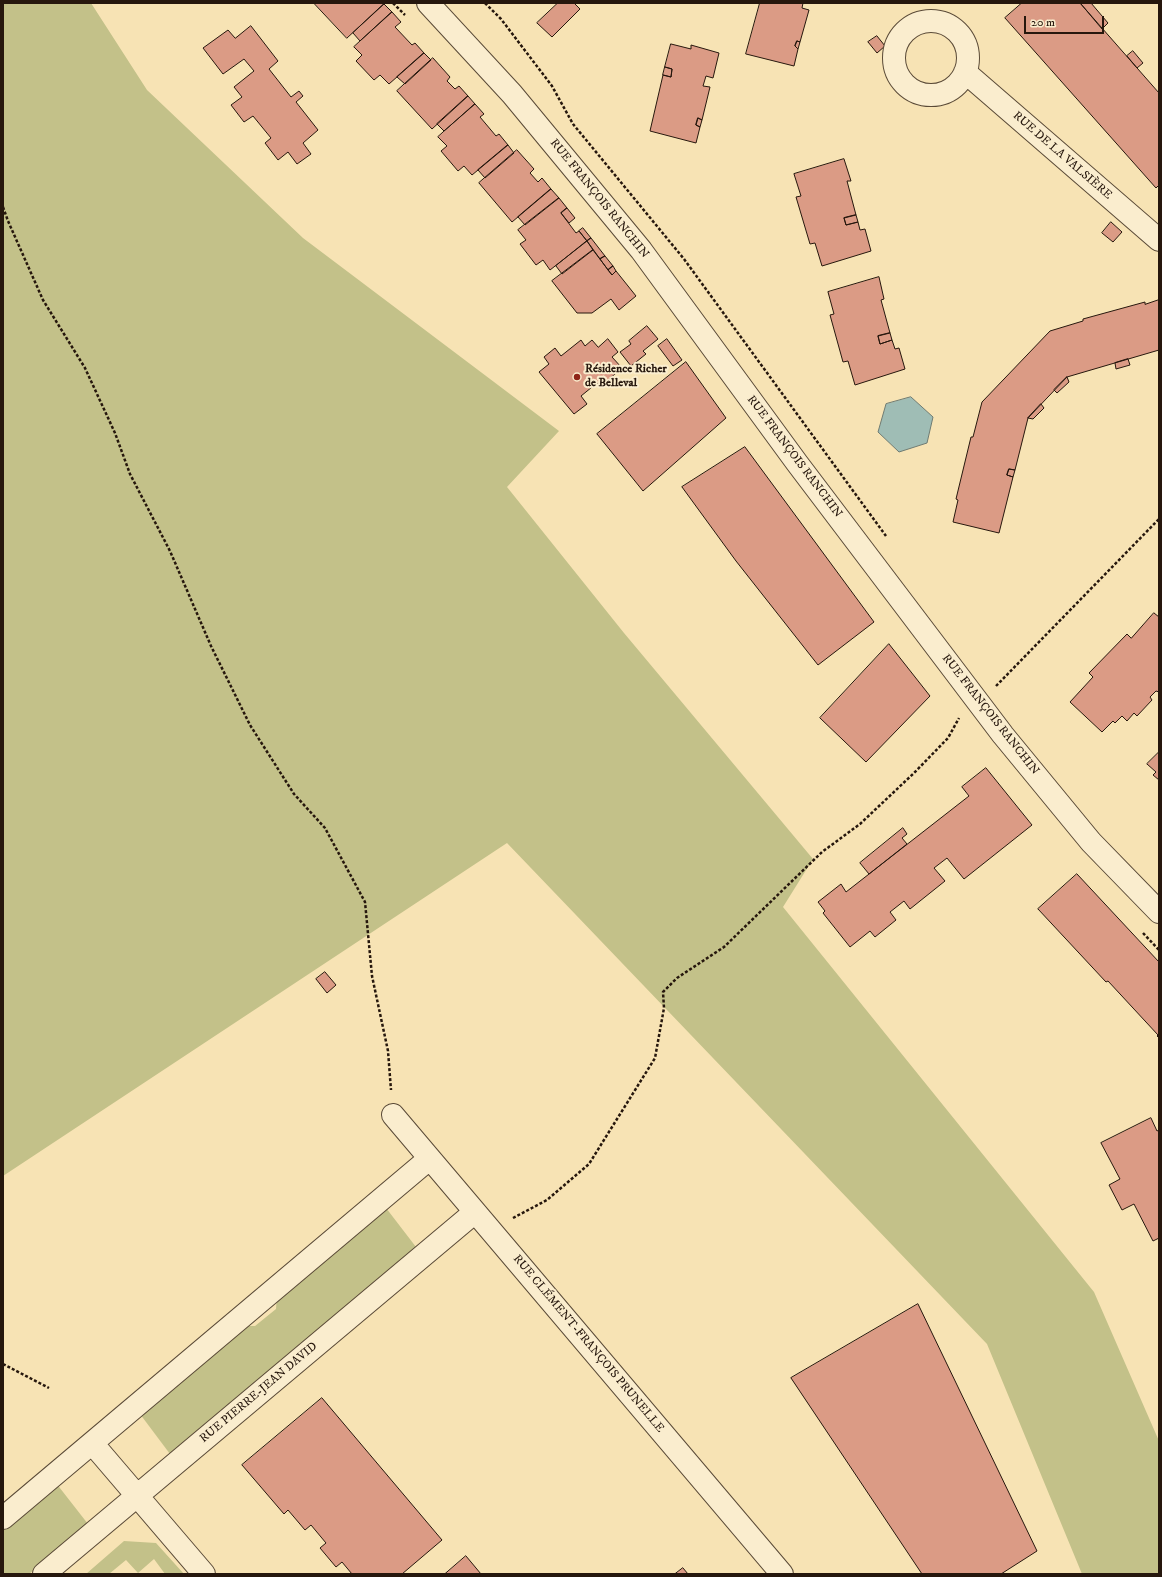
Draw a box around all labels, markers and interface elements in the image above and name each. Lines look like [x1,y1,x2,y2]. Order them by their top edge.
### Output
scale bar [1026,8,1106,34]
text: 20 m [1031,15,1055,30]
street label: RUE DE LA VALSIÈRE [1009,109,1115,203]
street label: RUE FRANÇOIS RANCHIN [546,136,652,262]
place label: Résidence Richer de Belleval [585,363,667,391]
marker: Résidence Richer de Belleval [572,372,582,382]
street label: RUE FRANÇOIS RANCHIN [743,393,845,521]
street label: RUE FRANÇOIS RANCHIN [938,652,1042,778]
street label: RUE CLÉMENT-FRANÇOIS PRUNELLE [509,1252,667,1436]
street label: RUE PIERRE-JEAN DAVID [197,1340,321,1446]

